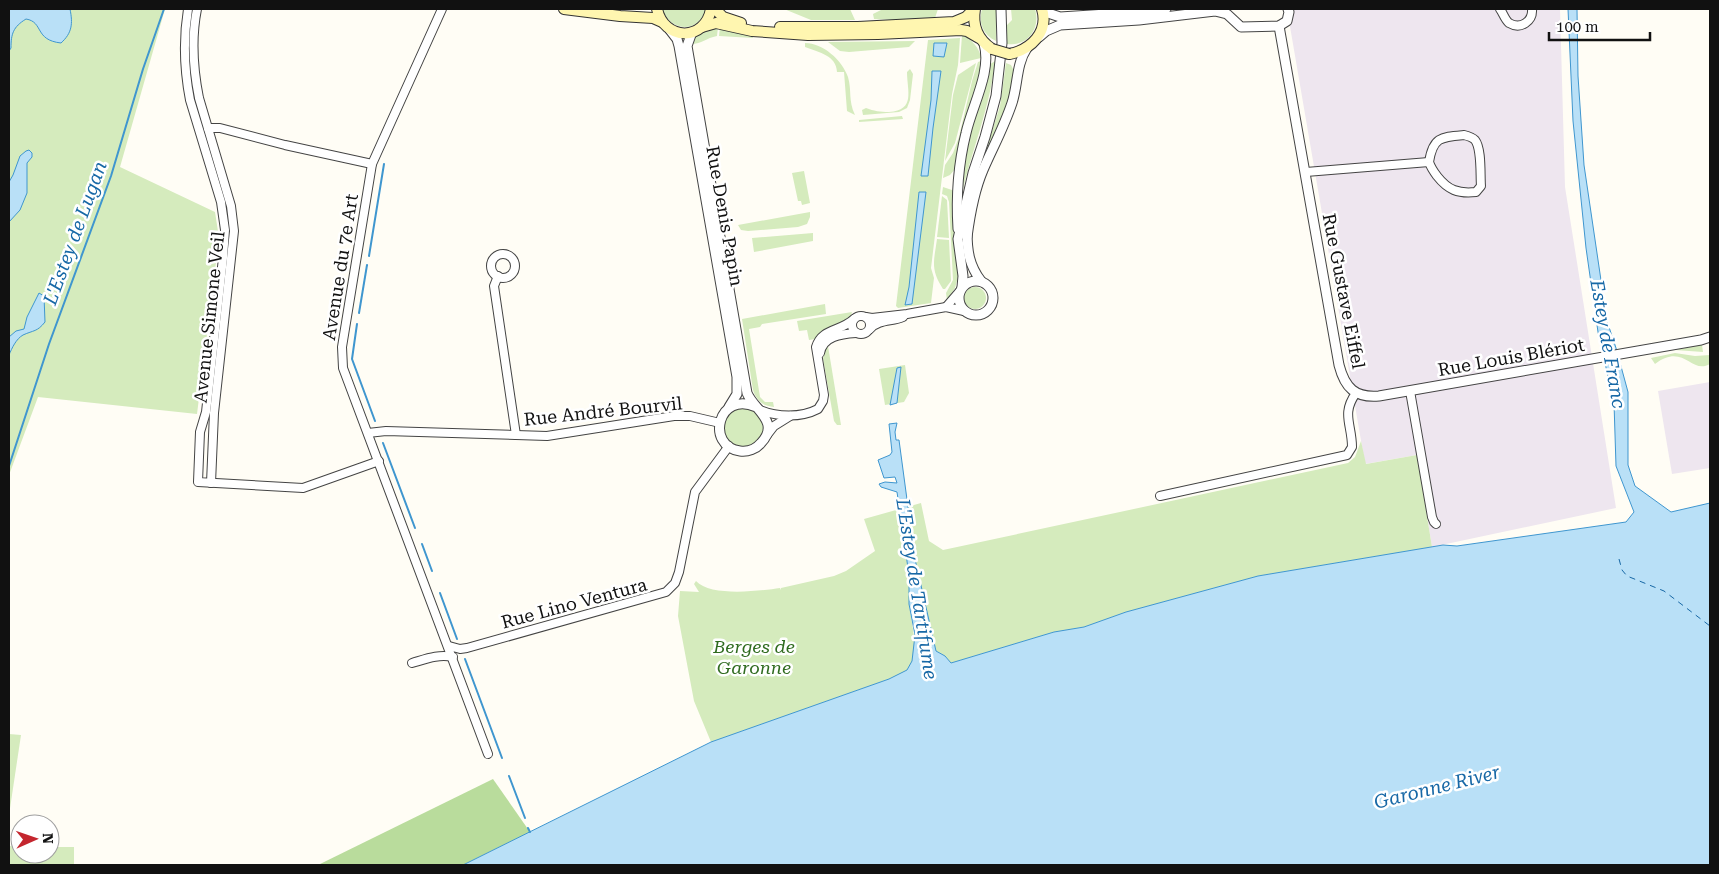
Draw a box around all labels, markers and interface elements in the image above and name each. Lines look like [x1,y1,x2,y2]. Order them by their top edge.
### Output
scale bar [1549,10,1650,42]
text: 100 m [1556,18,1599,36]
street label: Rue Denis Papin [702,144,748,288]
water label: L'Estey de Lugan [38,158,112,309]
street label: Avenue du 7e Art [318,192,362,342]
street label: Rue Gustave Eiffel [1319,211,1369,371]
street label: Avenue Simone Veil [190,230,228,404]
water label: Estey de Franc [1585,277,1631,410]
street label: Rue Louis Blériot [1436,334,1586,380]
street label: Rue André Bourvil [523,392,684,430]
water label: L'Estey de Tartifume [891,496,943,681]
street label: Rue Lino Ventura [499,573,649,633]
park label: Berges de Garonne [712,636,795,678]
water label: Garonne River [1372,760,1502,814]
north arrow [10,814,60,864]
text: N [40,833,56,844]

